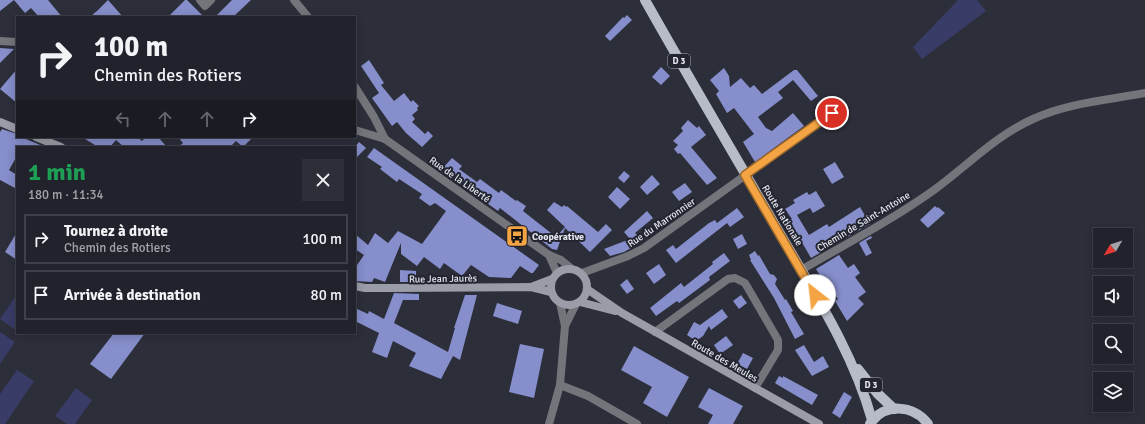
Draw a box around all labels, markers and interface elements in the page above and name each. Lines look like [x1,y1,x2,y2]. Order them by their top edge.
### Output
text: 100 m [94,30,168,64]
icon: right [28,32,80,84]
road number: D 3 [668,54,690,68]
text: Chemin des Rotiers [94,64,242,86]
pin [815,96,849,130]
icon: arrive [821,102,843,124]
icon: left [112,108,134,130]
icon: ahead [154,108,176,130]
icon: ahead [196,108,218,130]
icon: right [238,108,260,130]
street label: Rue de la Liberté [427,154,492,205]
text: 1 min [28,157,86,187]
button: close [302,159,344,201]
street label: Route Nationale [759,183,805,248]
text: 180 m · 11:34 [28,187,104,203]
street label: Chemin de Saint-Antoine [815,189,912,254]
street label: Rue du Marronnier [625,196,698,250]
text: Tournez à droite [64,222,168,240]
bus stop icon: Coopérative [504,223,530,249]
icon: right [30,228,52,250]
north arrow [1093,228,1133,268]
map controls [1093,228,1133,412]
text: 100 m [302,230,342,248]
place label: Coopérative [532,231,584,243]
text: Chemin des Rotiers [64,240,171,256]
street label: Rue Jean Jaurès [409,272,478,286]
position arrow [794,274,836,316]
button: sound [1093,276,1133,316]
icon: arrive [30,284,52,306]
text: Arrivée à destination [64,286,201,304]
text: 80 m [311,286,342,304]
button: search [1093,324,1133,364]
street label: Route des Meules [689,337,760,385]
button: layers [1093,372,1133,412]
road number: D 3 [860,378,882,392]

